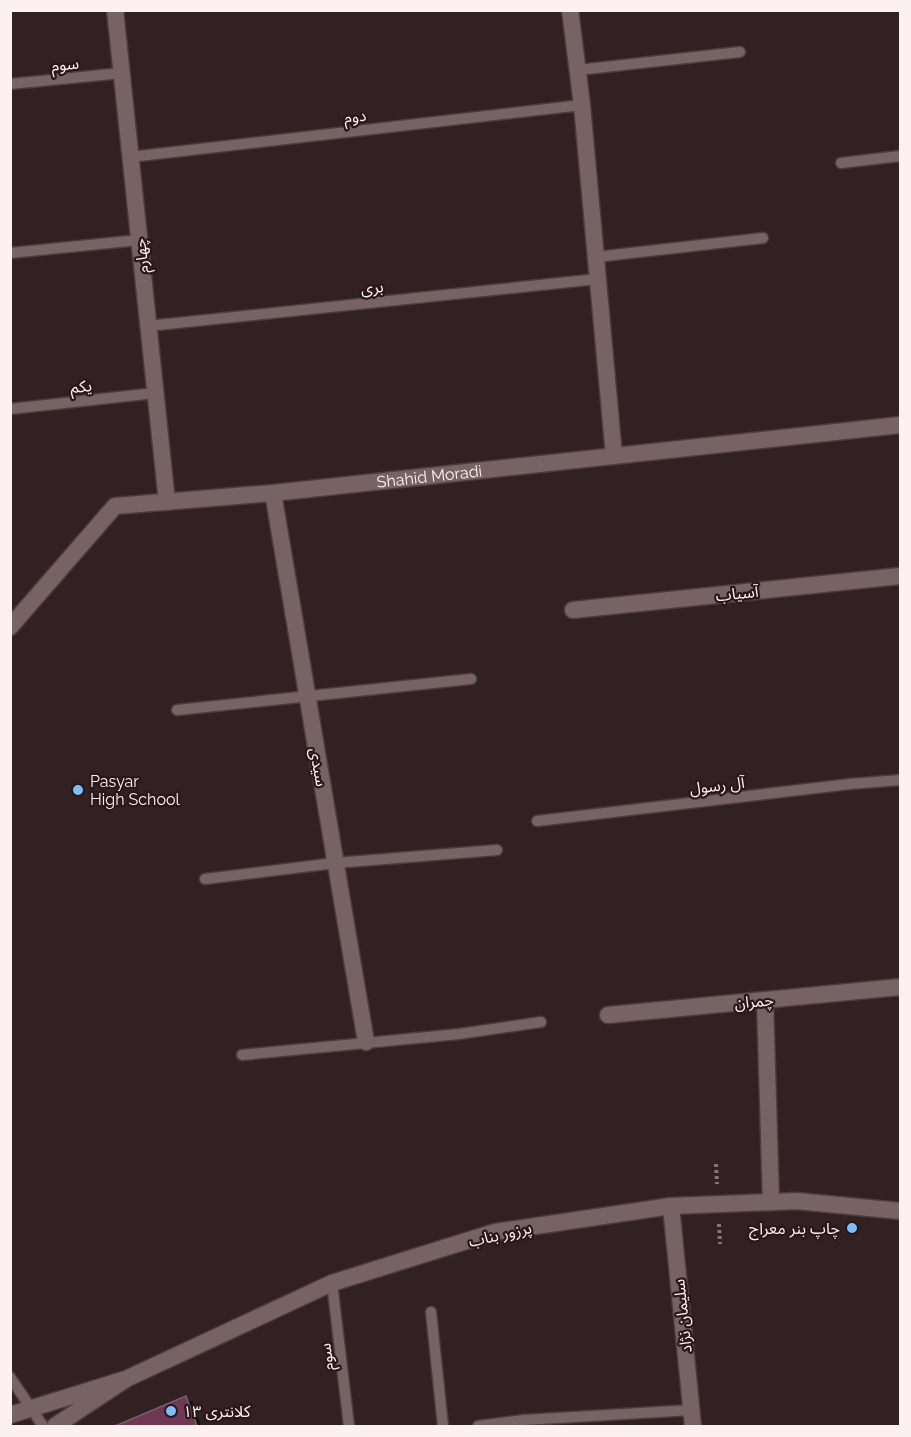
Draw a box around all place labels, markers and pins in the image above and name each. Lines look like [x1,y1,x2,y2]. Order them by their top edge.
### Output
place label: Pasyar High School [90,772,180,809]
marker: Pasyar High School [71,783,85,797]
place label: چاپ بنر معراج [749,1219,840,1241]
marker: چاپ بنر معراج [845,1221,859,1235]
place label: کلانتری ۱۳ [183,1402,251,1421]
marker: کلانتری ۱۳ [164,1404,178,1418]

